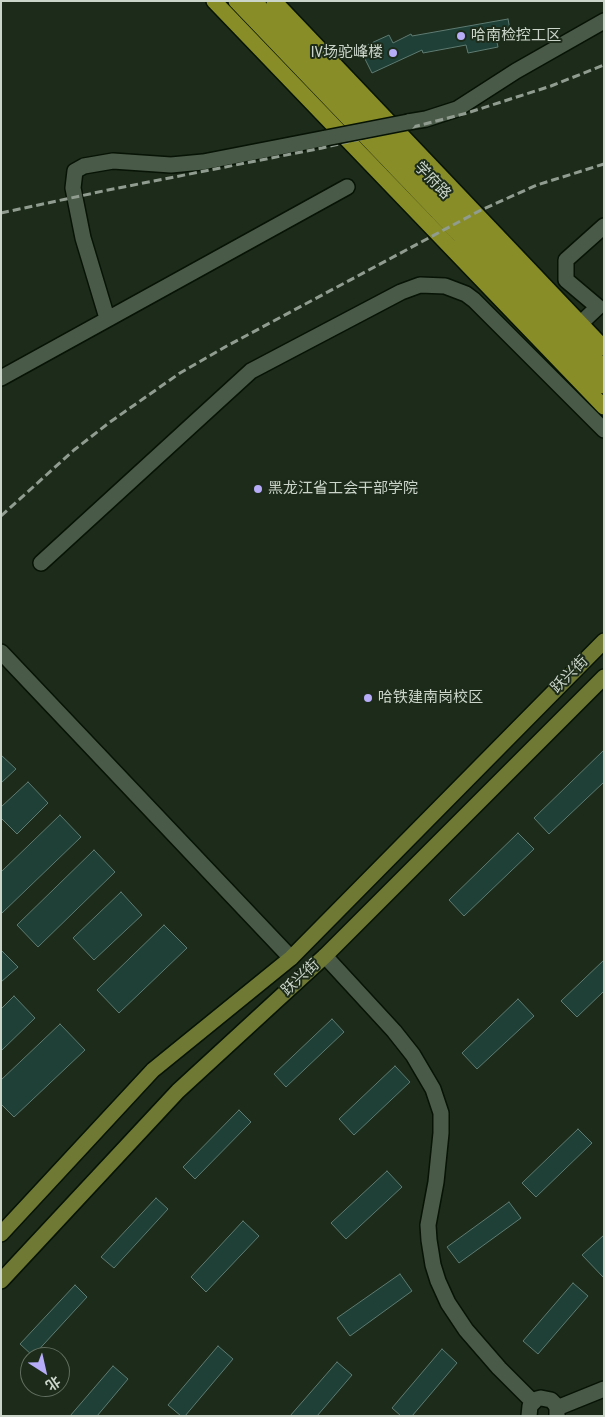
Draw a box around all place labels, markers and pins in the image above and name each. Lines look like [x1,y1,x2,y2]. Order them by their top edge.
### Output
place label: 哈南检控工区 [471,27,561,45]
marker: 哈南检控工区 [455,30,467,42]
place label: IV场驼峰楼 [311,44,383,62]
marker: IV场驼峰楼 [387,47,399,59]
place label: 黑龙江省工会干部学院 [268,480,418,498]
marker: 黑龙江省工会干部学院 [252,483,264,495]
place label: 哈铁建南岗校区 [378,689,483,707]
marker: 哈铁建南岗校区 [362,692,374,704]

